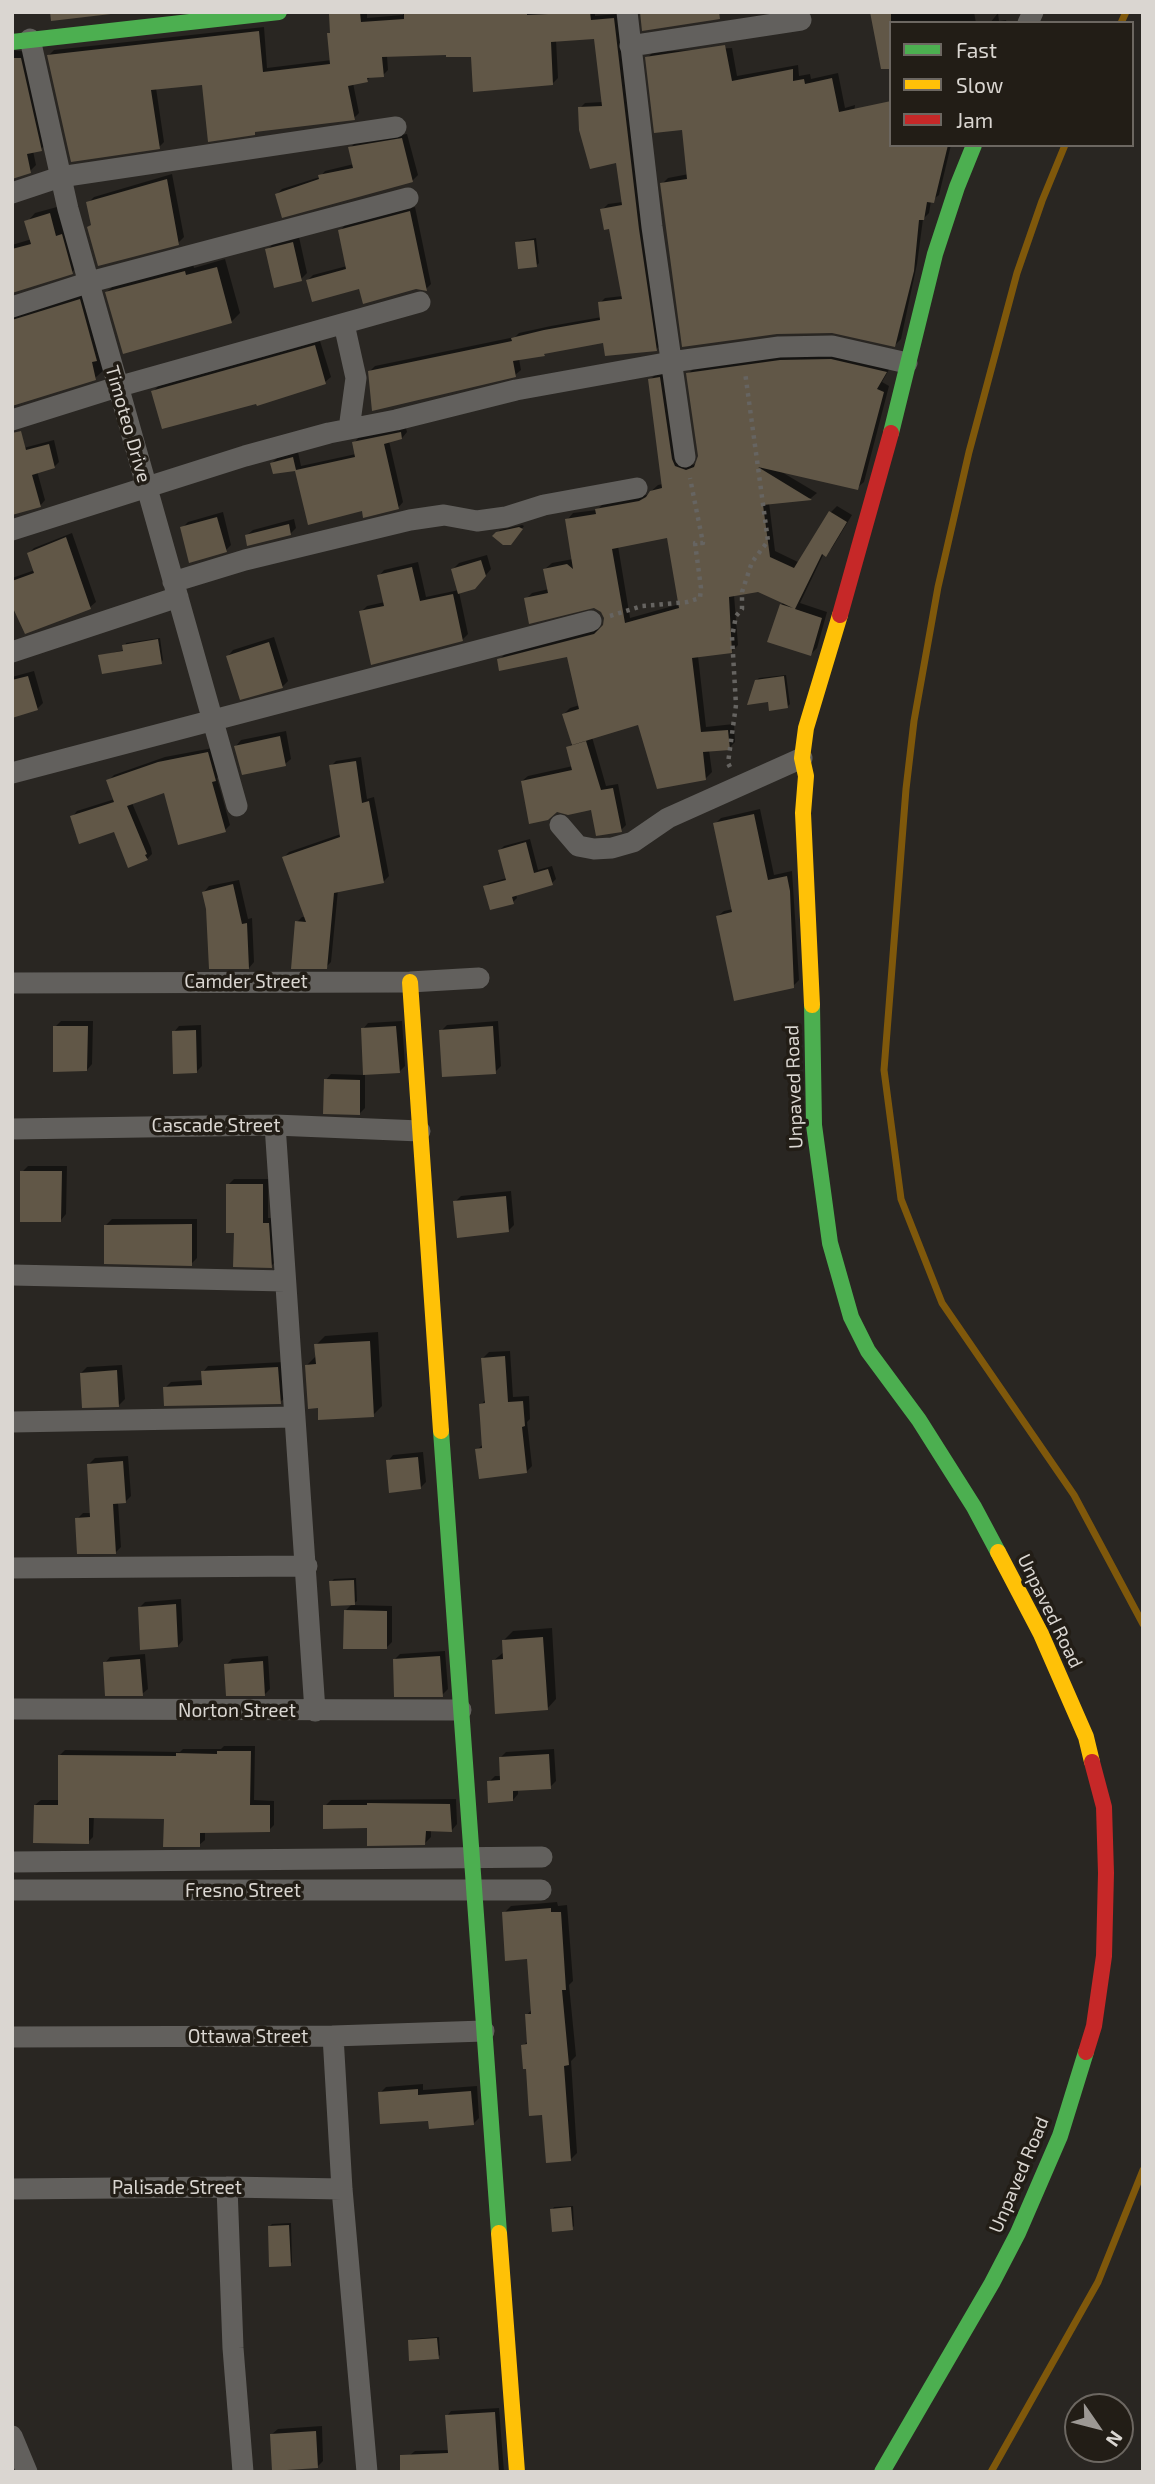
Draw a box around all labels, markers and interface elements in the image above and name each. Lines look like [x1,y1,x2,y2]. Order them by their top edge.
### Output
legend [889,21,1134,147]
text: Fast [956,37,997,62]
text: Slow [956,72,1003,97]
text: Jam [956,107,993,132]
street label: Timoteo Drive [100,363,156,485]
street label: Camder Street [184,971,308,993]
street label: Unpaved Road [780,1025,808,1149]
street label: Cascade Street [152,1115,280,1137]
street label: Unpaved Road [1013,1550,1087,1672]
street label: Norton Street [178,1700,296,1722]
street label: Fresno Street [185,1880,301,1902]
street label: Ottawa Street [188,2026,308,2048]
street label: Unpaved Road [984,2113,1054,2237]
street label: Palisade Street [112,2177,242,2199]
north arrow [1064,2393,1134,2463]
text: N [1102,2427,1128,2451]

